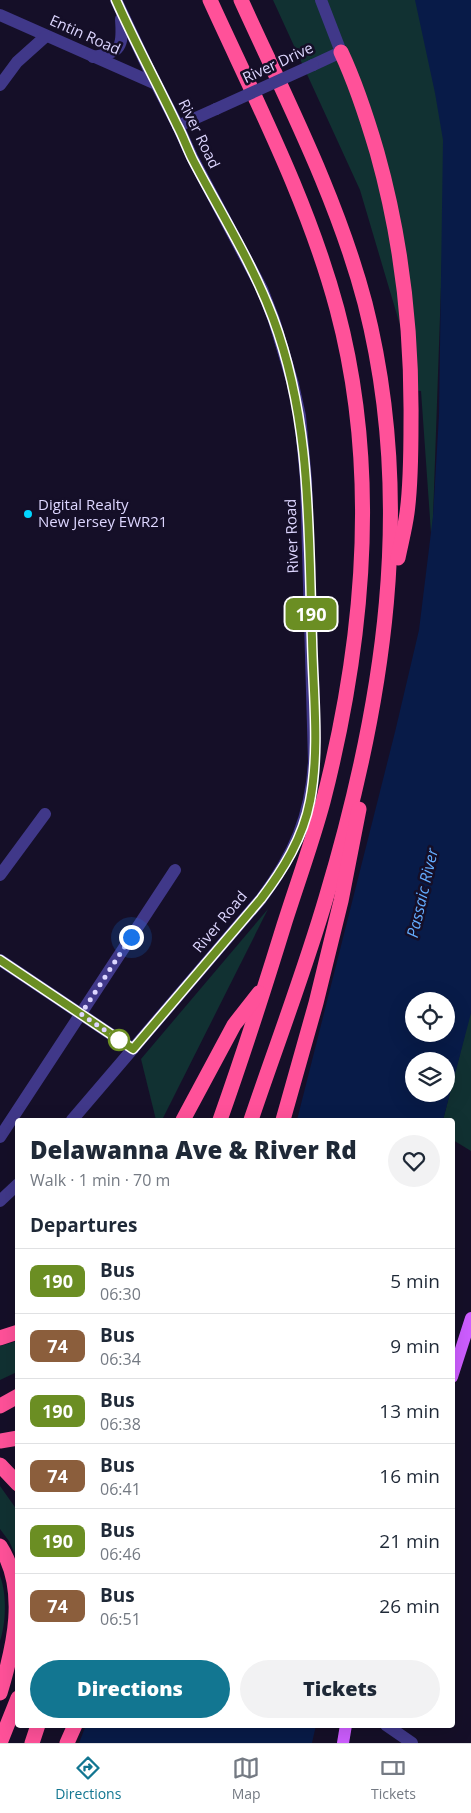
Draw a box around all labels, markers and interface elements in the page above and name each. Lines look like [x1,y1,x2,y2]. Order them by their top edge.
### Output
street label: Entin Road [47,10,124,59]
street label: River Drive [239,37,316,87]
street label: River Road [175,96,225,172]
place label: Digital Realty New Jersey EWR21 [38,494,167,531]
street label: River Road [280,498,302,574]
marker: Digital Realty New Jersey EWR21 [22,508,34,520]
line badge: 190 [282,598,340,630]
text: 190 [296,602,326,626]
water label: Passaic River [401,845,443,940]
street label: River Road [188,886,251,956]
your location [119,925,144,950]
map controls [405,992,455,1102]
button: locate [405,992,455,1042]
unlabelled marker [108,1029,130,1051]
button: layers [405,1052,455,1102]
text: Delawanna Ave & River Rd [30,1133,357,1166]
button: heart [388,1135,440,1187]
text: Walk · 1 min · 70 m [30,1169,170,1191]
text: Departures [30,1212,137,1238]
text: Bus [100,1257,135,1283]
text: 5 min [390,1268,440,1294]
text: 190 [42,1269,73,1293]
text: 06:30 [100,1283,141,1305]
text: Bus [100,1322,135,1348]
text: 9 min [390,1333,440,1359]
text: 74 [47,1334,68,1358]
text: 06:34 [100,1348,141,1370]
text: Bus [100,1387,135,1413]
text: 13 min [379,1398,440,1424]
text: 190 [42,1399,73,1423]
text: 06:38 [100,1413,141,1435]
text: Bus [100,1452,135,1478]
text: 16 min [379,1463,440,1489]
text: 74 [47,1464,68,1488]
text: 06:41 [100,1478,141,1500]
text: Bus [100,1517,135,1543]
text: 21 min [379,1528,440,1554]
text: 190 [42,1529,73,1553]
text: 06:46 [100,1543,141,1565]
text: Bus [100,1582,135,1608]
text: 26 min [379,1593,440,1619]
text: 74 [47,1594,68,1618]
text: 06:51 [100,1608,141,1630]
button: Directions [30,1660,230,1718]
button: Tickets [240,1660,440,1718]
tab: Directions [55,1754,121,1803]
tab: Map [232,1754,261,1803]
tab: Tickets [371,1754,416,1803]

